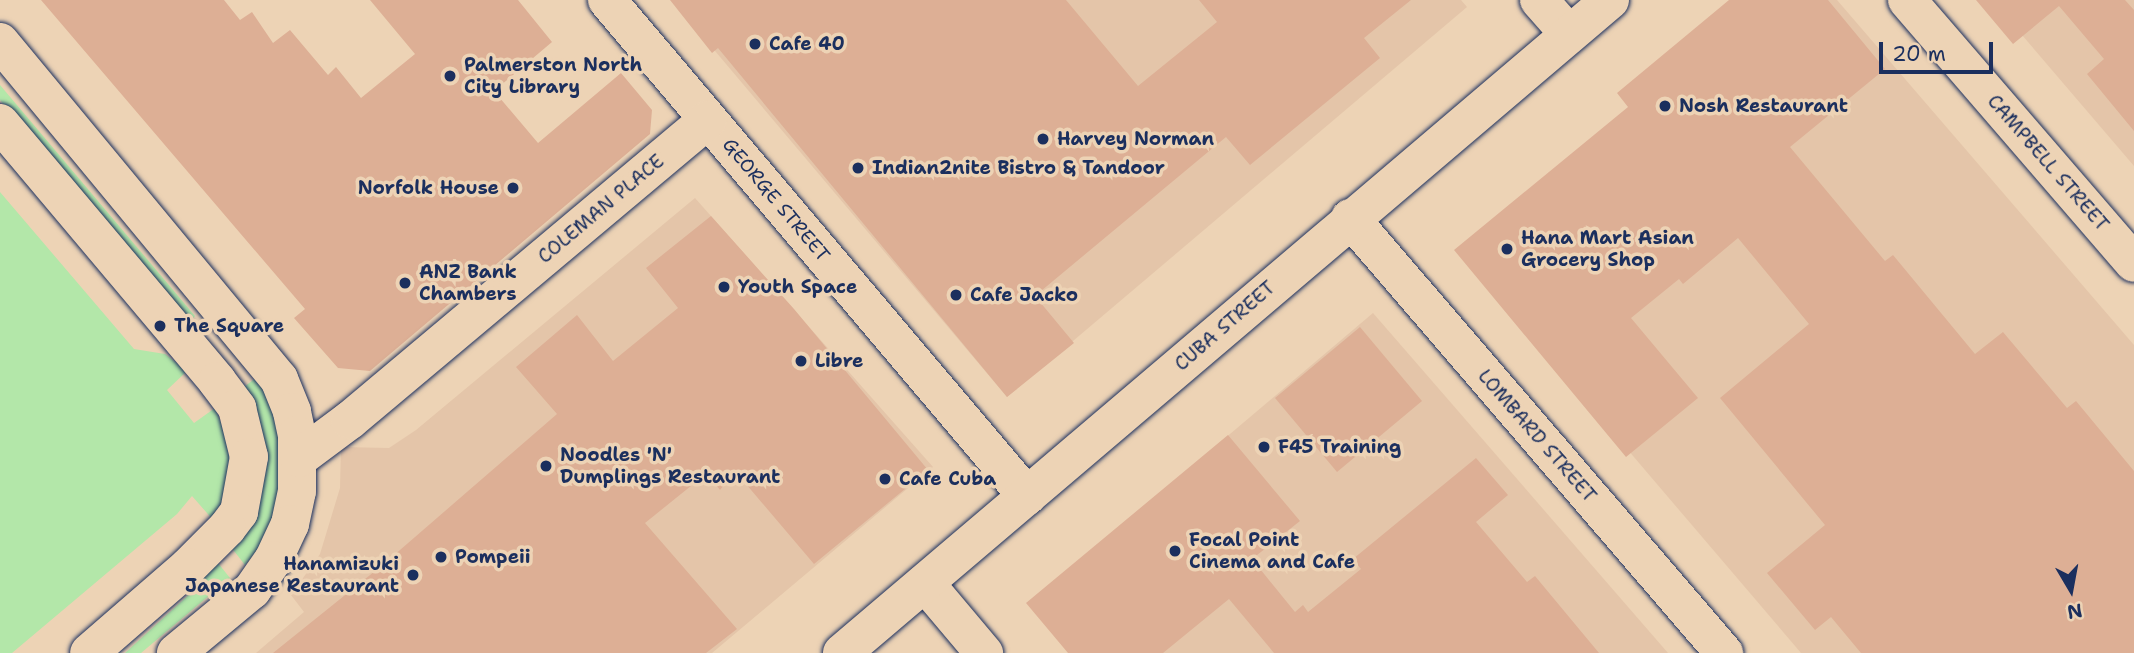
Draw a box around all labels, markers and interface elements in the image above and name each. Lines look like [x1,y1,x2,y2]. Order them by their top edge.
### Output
scale bar [1882,28,1996,72]
place label: Cafe 40 [769,33,845,55]
marker: Cafe 40 [747,36,763,52]
text: 20 m [1892,40,1946,68]
place label: Palmerston North City Library [464,54,642,98]
marker: Palmerston North City Library [442,68,458,84]
street label: CAMPBELL STREET [1983,90,2113,236]
place label: Nosh Restaurant [1679,95,1848,117]
marker: Nosh Restaurant [1657,98,1673,114]
place label: Harvey Norman [1057,128,1214,150]
marker: Harvey Norman [1035,131,1051,147]
street label: GEORGE STREET [718,133,834,267]
street label: COLEMAN PLACE [533,150,669,268]
place label: Indian2nite Bistro & Tandoor [872,157,1165,179]
marker: Indian2nite Bistro & Tandoor [850,160,866,176]
place label: Norfolk House [358,177,499,199]
marker: Norfolk House [505,180,521,196]
place label: Hana Mart Asian Grocery Shop [1521,227,1694,271]
marker: Hana Mart Asian Grocery Shop [1499,241,1515,257]
place label: ANZ Bank Chambers [419,261,517,305]
marker: ANZ Bank Chambers [397,275,413,291]
place label: Youth Space [738,276,857,298]
street label: CUBA STREET [1170,276,1280,376]
marker: Youth Space [716,279,732,295]
place label: Cafe Jacko [970,284,1078,306]
marker: Cafe Jacko [948,287,964,303]
place label: The Square [174,315,284,337]
marker: The Square [152,318,168,334]
place label: Libre [815,350,864,372]
marker: Libre [793,353,809,369]
street label: LOMBARD STREET [1473,365,1601,507]
place label: F45 Training [1278,436,1401,458]
marker: F45 Training [1256,439,1272,455]
place label: Noodles 'N' Dumplings Restaurant [560,444,780,488]
marker: Noodles 'N' Dumplings Restaurant [538,458,554,474]
place label: Cafe Cuba [899,468,996,490]
marker: Cafe Cuba [877,471,893,487]
place label: Focal Point Cinema and Cafe [1189,529,1355,573]
marker: Focal Point Cinema and Cafe [1167,543,1183,559]
place label: Pompeii [455,546,531,568]
marker: Pompeii [433,549,449,565]
place label: Hanamizuki Japanese Restaurant [185,553,399,597]
north arrow [2036,555,2106,625]
marker: Hanamizuki Japanese Restaurant [405,567,421,583]
text: N [2065,598,2084,625]

